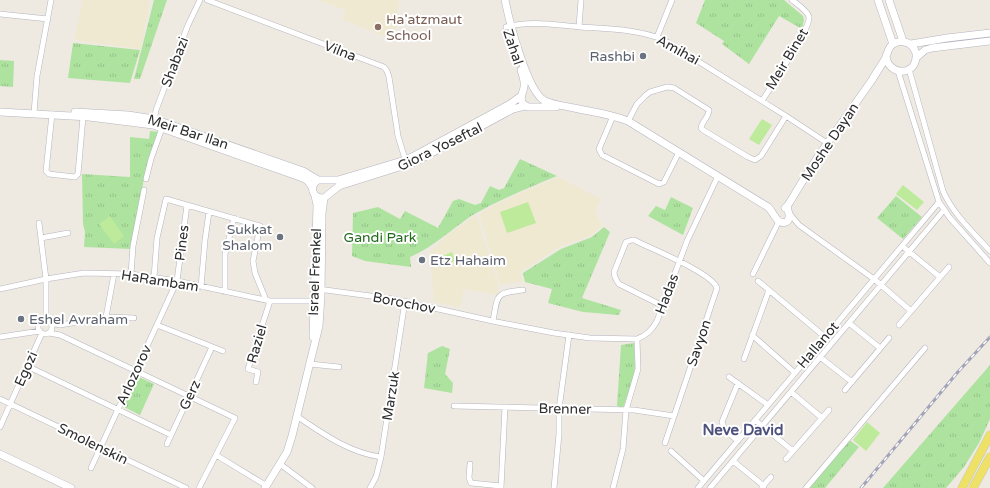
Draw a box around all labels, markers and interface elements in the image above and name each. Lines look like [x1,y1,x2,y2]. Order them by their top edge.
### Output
place label: Ha'atzmaut School [386,11,463,44]
marker: Ha'atzmaut School [373,22,383,32]
street label: Meir Binet [762,25,812,93]
street label: Zahal [499,27,527,67]
street label: Amihai [654,31,702,69]
street label: Shabazi [158,35,192,89]
street label: Vilna [322,37,358,65]
place label: Rashbi [590,48,635,65]
marker: Rashbi [638,51,648,61]
street label: Moshe Dayan [798,100,862,184]
street label: Meir Bar Ilan [145,111,231,153]
street label: Giora Yoseftal [395,119,485,175]
place label: Sukkat Shalom [222,221,273,254]
street label: Pines [171,224,193,262]
street label: Israel Frenkel [305,228,325,316]
park label: Gandi Park [344,229,417,246]
marker: Sukkat Shalom [275,232,285,242]
place label: Etz Hahaim [430,252,506,269]
marker: Etz Hahaim [417,255,427,265]
street label: HaRambam [120,266,200,296]
street label: Hadas [652,271,683,317]
street label: Borochov [371,289,437,318]
place label: Eshel Avraham [29,311,128,328]
marker: Eshel Avraham [16,314,26,324]
street label: Savyon [683,317,715,369]
street label: HaIlanot [794,318,843,372]
street label: Raziel [243,323,271,365]
street label: Arlozorov [113,342,156,408]
street label: Egozi [11,349,41,389]
street label: Marzuk [379,370,403,422]
street label: Gerz [176,377,204,413]
street label: Brenner [538,400,592,418]
street label: Smolenskin [55,420,131,468]
district label: Neve David [702,421,784,439]

